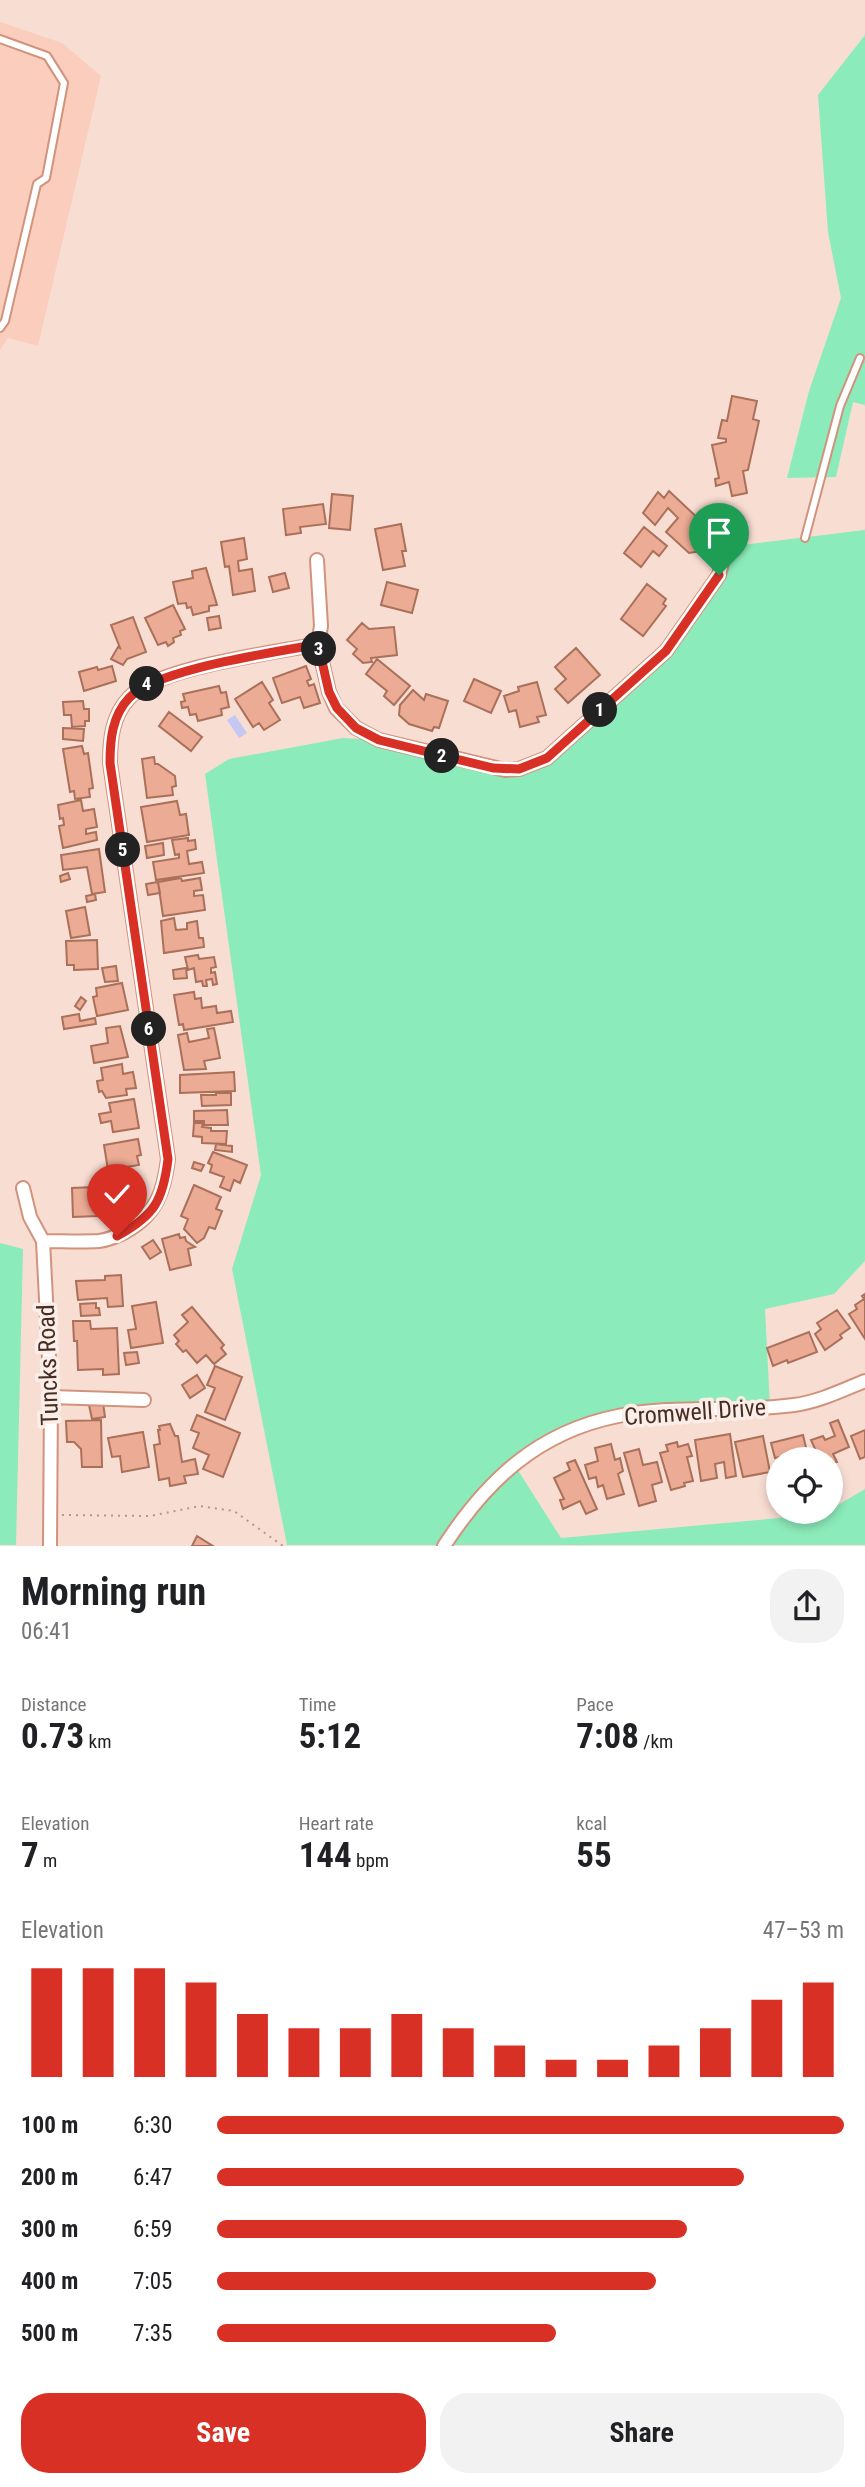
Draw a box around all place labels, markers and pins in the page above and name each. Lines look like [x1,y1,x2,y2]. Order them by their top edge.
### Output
pin [689,503,749,575]
pin: 3 [302,632,336,666]
pin: 4 [130,666,164,702]
pin: 1 [582,692,618,728]
pin: 2 [424,738,460,774]
pin: 5 [106,832,140,868]
pin: 6 [132,1012,166,1046]
pin [87,1164,147,1236]

